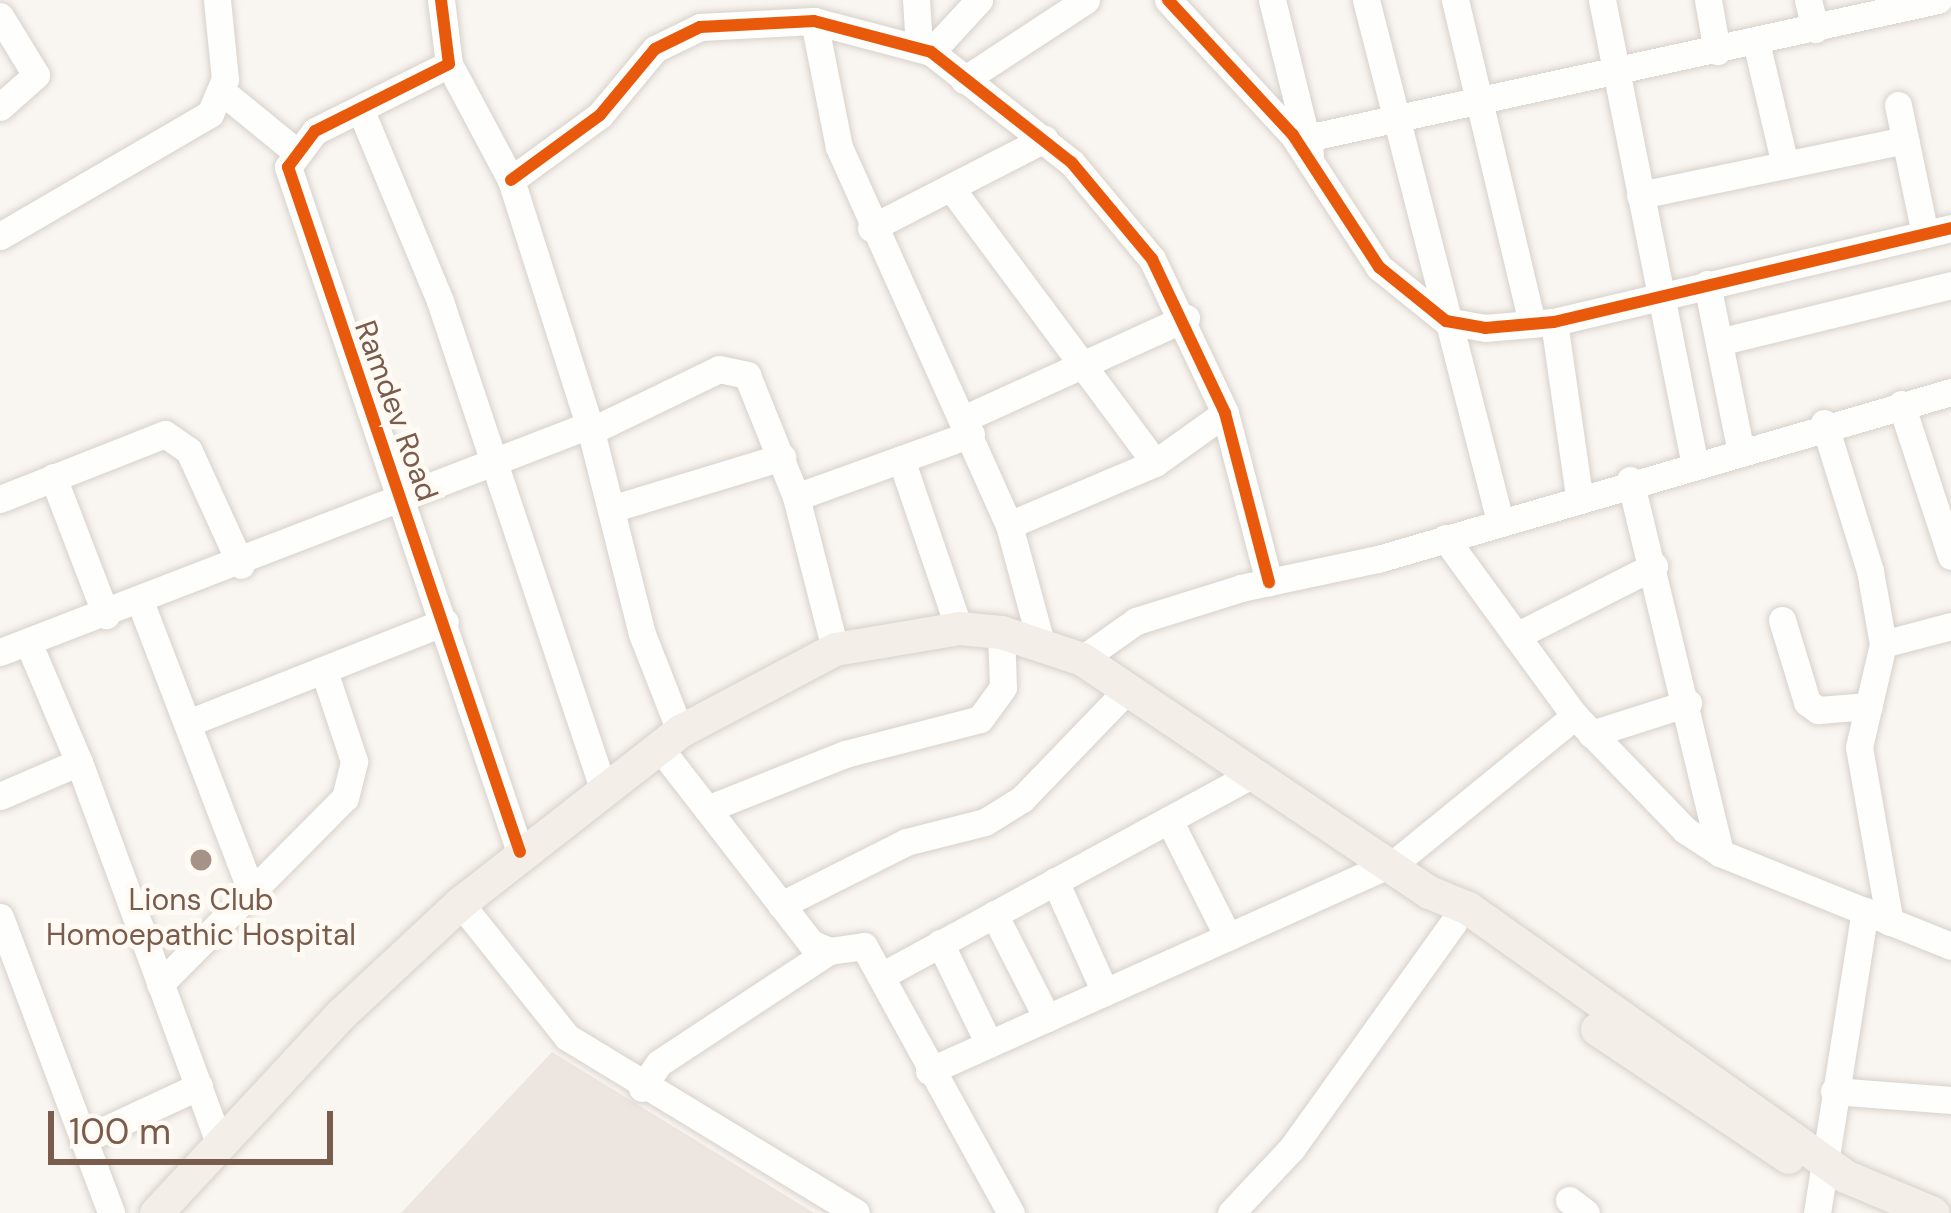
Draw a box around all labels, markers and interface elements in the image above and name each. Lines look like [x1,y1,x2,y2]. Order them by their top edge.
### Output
street label: Ramdev Road [347,316,445,506]
marker: Lions Club Homoepathic Hospital [185,844,217,876]
place label: Lions Club Homoepathic Hospital [46,882,356,952]
scale bar [54,1087,339,1161]
text: 100 m [69,1108,171,1155]

